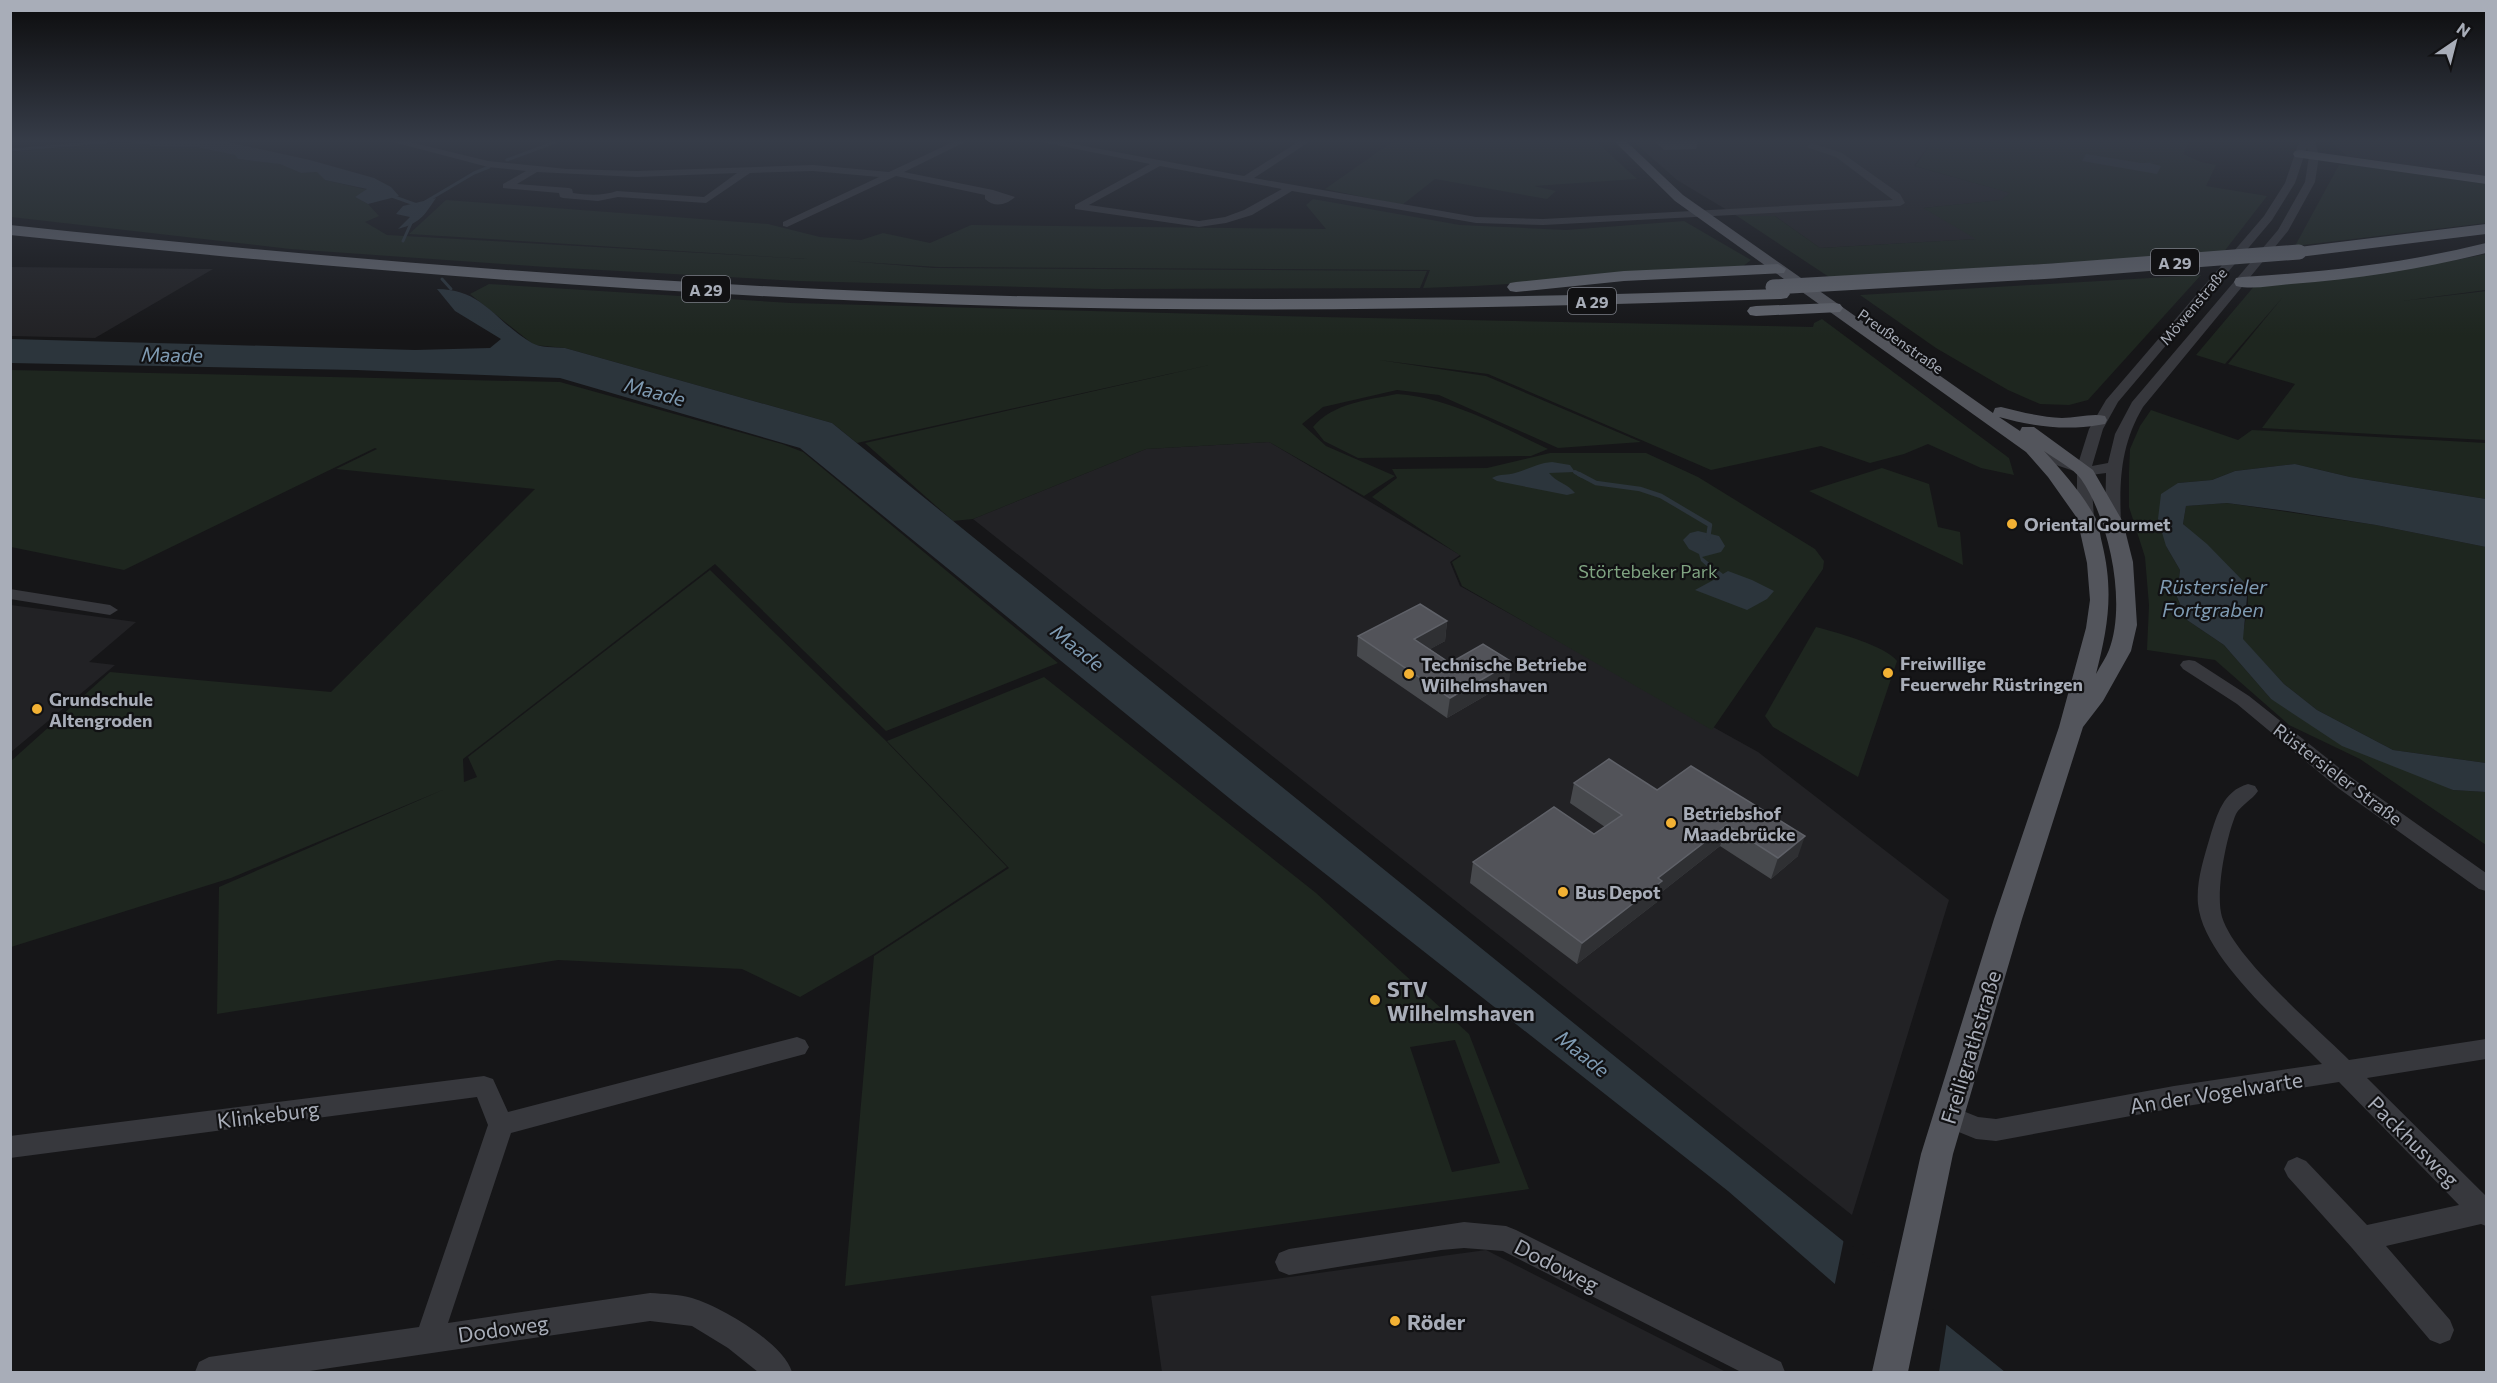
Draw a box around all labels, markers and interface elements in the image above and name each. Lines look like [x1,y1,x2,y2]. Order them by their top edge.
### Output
north arrow [2425,12,2485,72]
text: N [2454,18,2474,41]
road number: A 29 [2151,249,2199,275]
street label: Möwenstraße [2156,264,2230,348]
road number: A 29 [682,276,730,302]
road number: A 29 [1568,288,1616,314]
street label: Preußenstraße [1855,305,1947,377]
water label: Maade [141,341,204,367]
water label: Maade [622,371,688,411]
place label: Oriental Gourmet [2024,513,2171,535]
marker: Oriental Gourmet [2005,517,2019,531]
park label: Störtebeker Park [1578,560,1718,582]
water label: Rüstersieler Fortgraben [2159,574,2268,621]
water label: Maade [1046,618,1110,676]
place label: Freiwillige Feuerwehr Rüstringen [1900,652,2083,695]
place label: Technische Betriebe Wilhelmshaven [1421,653,1587,696]
marker: Freiwillige Feuerwehr Rüstringen [1881,666,1895,680]
marker: Technische Betriebe Wilhelmshaven [1402,667,1416,681]
place label: Grundschule Altengroden [49,688,153,731]
marker: Grundschule Altengroden [30,702,44,716]
street label: Rüstersieler Straße [2269,718,2407,830]
place label: Betriebshof Maadebrücke [1683,802,1796,845]
marker: Betriebshof Maadebrücke [1664,816,1678,830]
place label: Bus Depot [1575,881,1661,903]
marker: Bus Depot [1556,885,1570,899]
street label: Freiligrathstraße [1935,967,2005,1127]
place label: STV Wilhelmshaven [1387,976,1535,1025]
marker: STV Wilhelmshaven [1368,993,1382,1007]
water label: Maade [1551,1024,1615,1082]
street label: An der Vogelwarte [2128,1066,2304,1118]
street label: Packhusweg [2363,1090,2465,1192]
street label: Klinkeburg [215,1095,321,1133]
street label: Dodoweg [1511,1233,1603,1297]
street label: Dodoweg [456,1309,550,1347]
place label: Röder [1407,1309,1466,1334]
marker: Röder [1388,1314,1402,1328]

